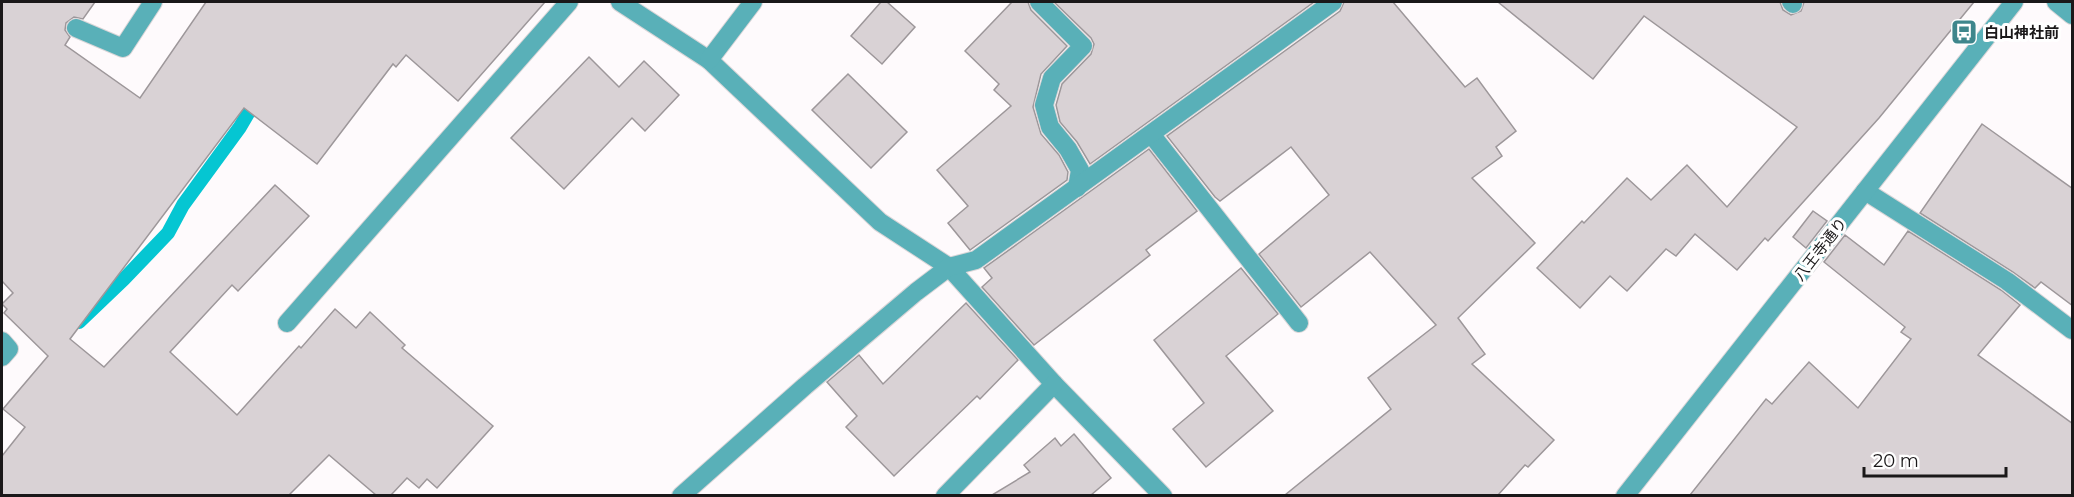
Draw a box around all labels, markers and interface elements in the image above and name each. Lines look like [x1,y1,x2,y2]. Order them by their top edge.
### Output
bus stop icon: 白山神社前 [1949,17,1979,47]
place label: 白山神社前 [1984,23,2059,42]
street label: 八王寺通り [1789,214,1851,284]
scale bar [1864,440,2006,478]
text: 20 m [1873,450,1919,472]

